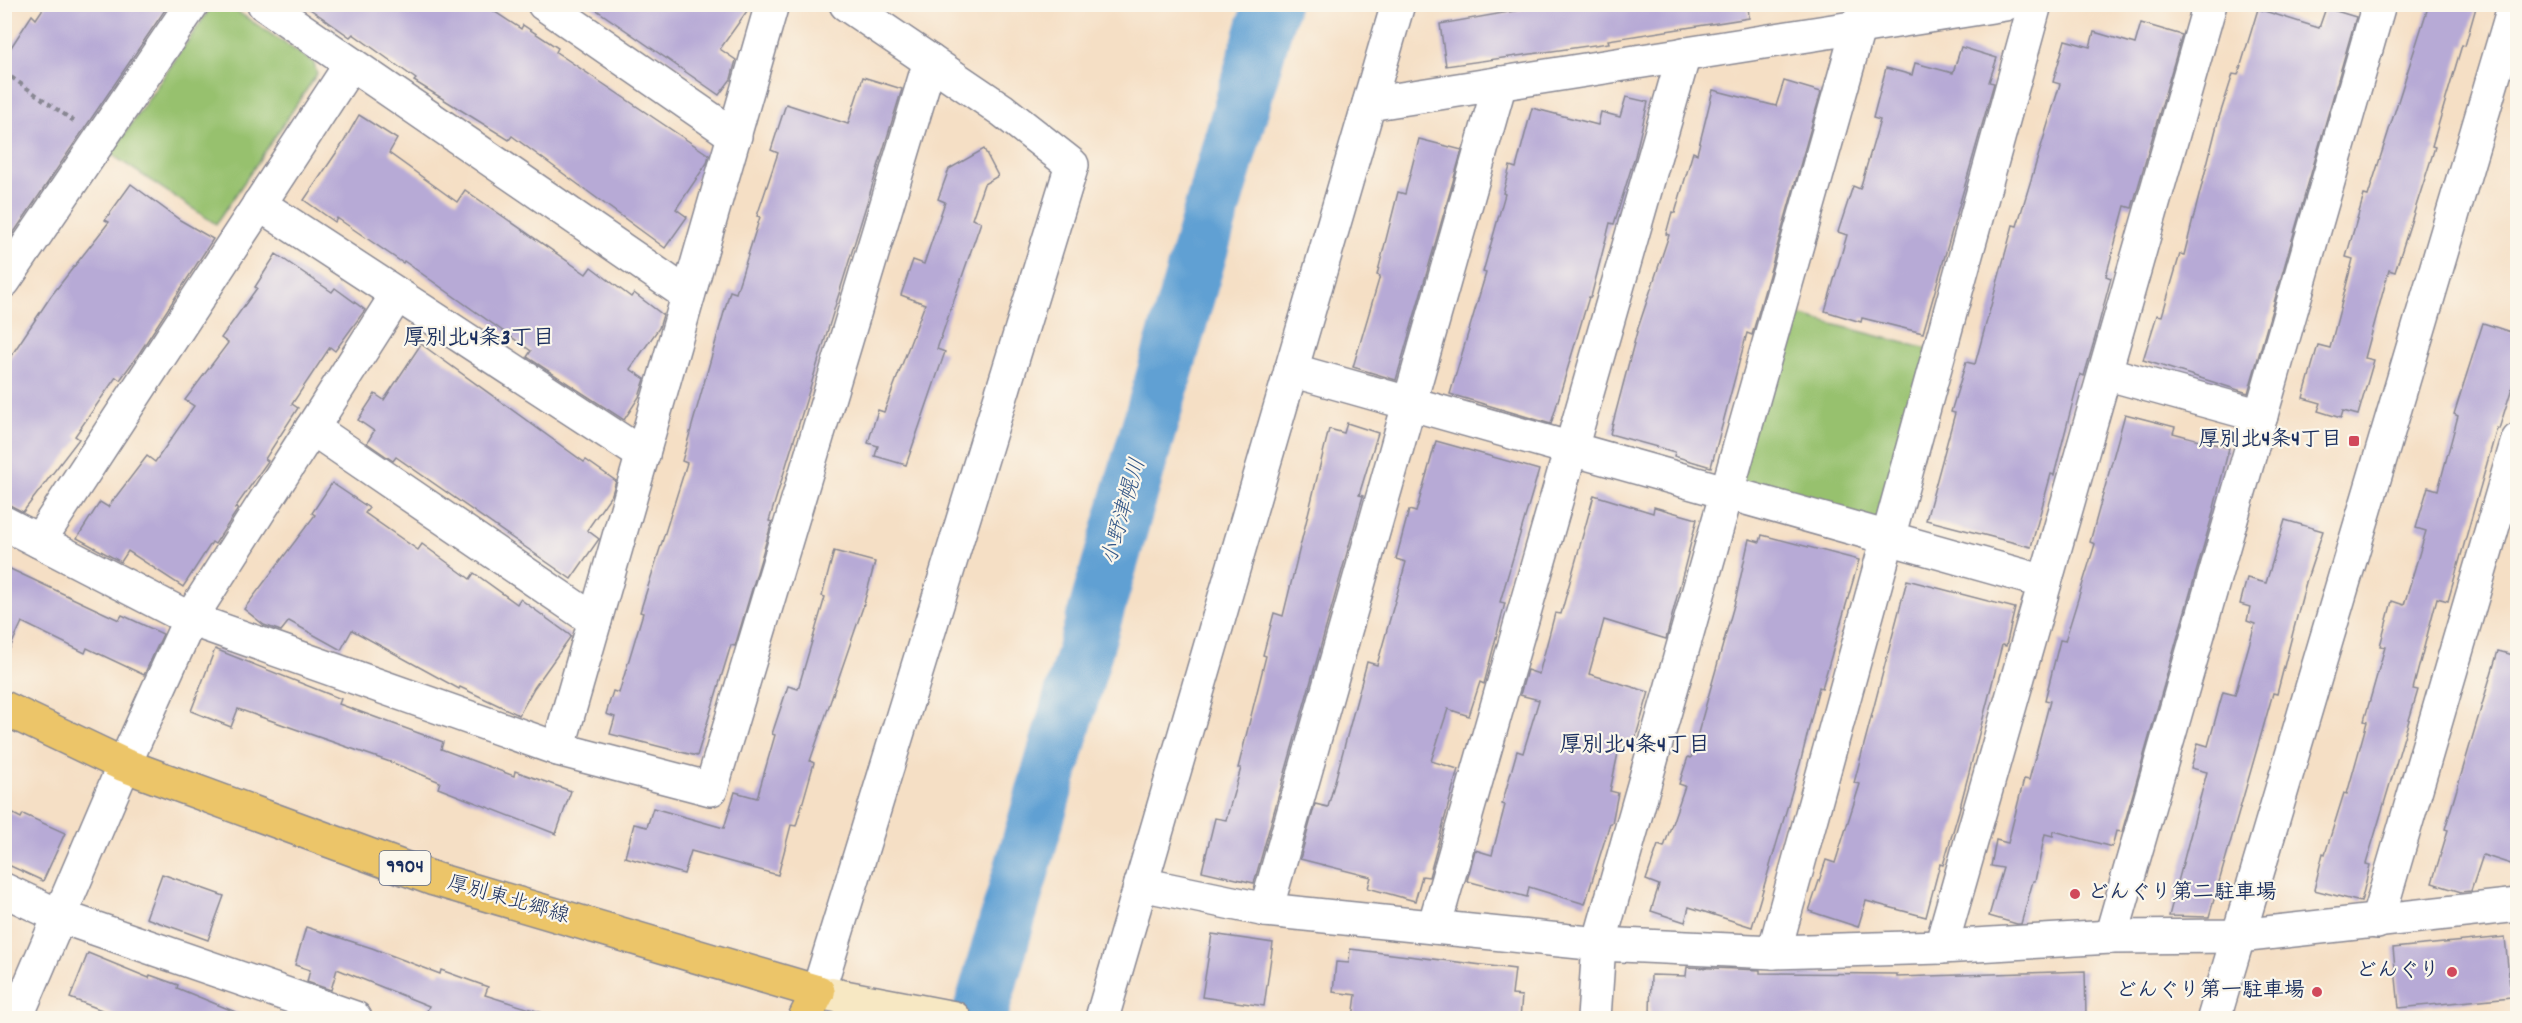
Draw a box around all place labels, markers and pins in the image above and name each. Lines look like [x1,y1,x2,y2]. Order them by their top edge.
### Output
place label: 厚別北4条4丁目 [2199,426,2342,456]
marker: 厚別北4条4丁目 [2347,434,2361,448]
place label: どんぐり第二駐車場 [2087,879,2277,909]
marker: どんぐり第二駐車場 [2068,887,2082,901]
place label: どんぐり [2355,957,2440,987]
marker: どんぐり [2445,965,2459,979]
place label: どんぐり第一駐車場 [2115,977,2305,1007]
marker: どんぐり第一駐車場 [2310,985,2324,999]

